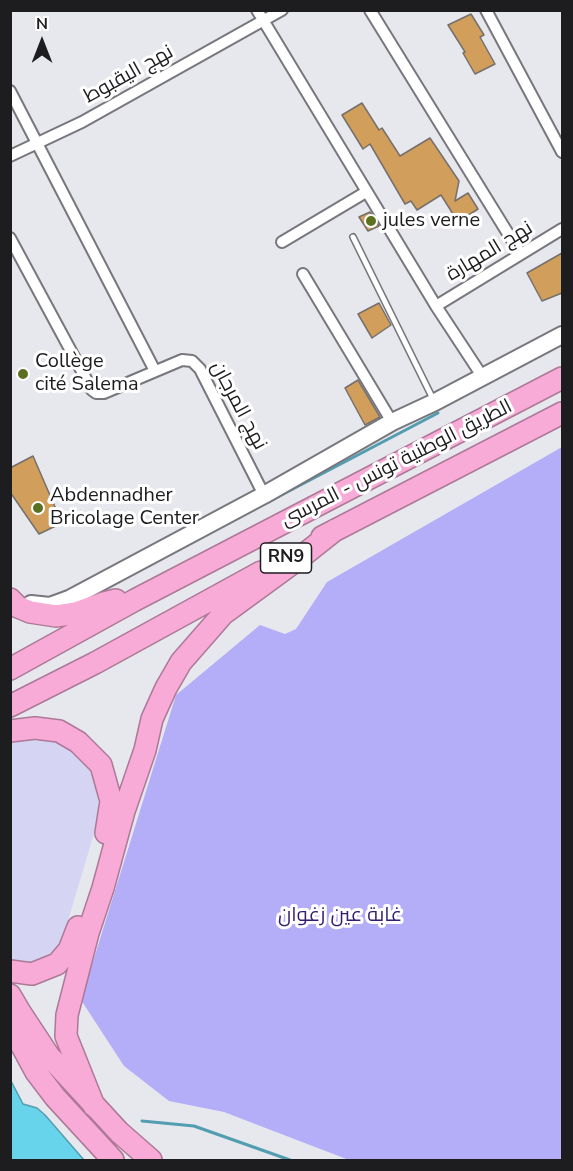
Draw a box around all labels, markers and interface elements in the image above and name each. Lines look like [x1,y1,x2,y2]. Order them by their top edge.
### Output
north arrow [12,12,72,72]
text: N [36,13,48,35]
street label: نهج اليقبوط [80,41,178,109]
place label: jules verne [383,209,480,233]
marker: jules verne [364,214,378,228]
street label: نهج المهارة [442,217,538,287]
place label: Collège cité Salema [35,350,139,397]
street label: نهج المرجان [205,358,271,454]
marker: Collège cité Salema [16,367,30,381]
street label: الطريق الوطنية تونس - المرسى [277,395,517,533]
place label: Abdennadher Bricolage Center [50,484,199,531]
marker: Abdennadher Bricolage Center [31,501,45,515]
road number: RN9 [260,543,312,573]
park label: غابة عين زغوان [278,904,402,928]

